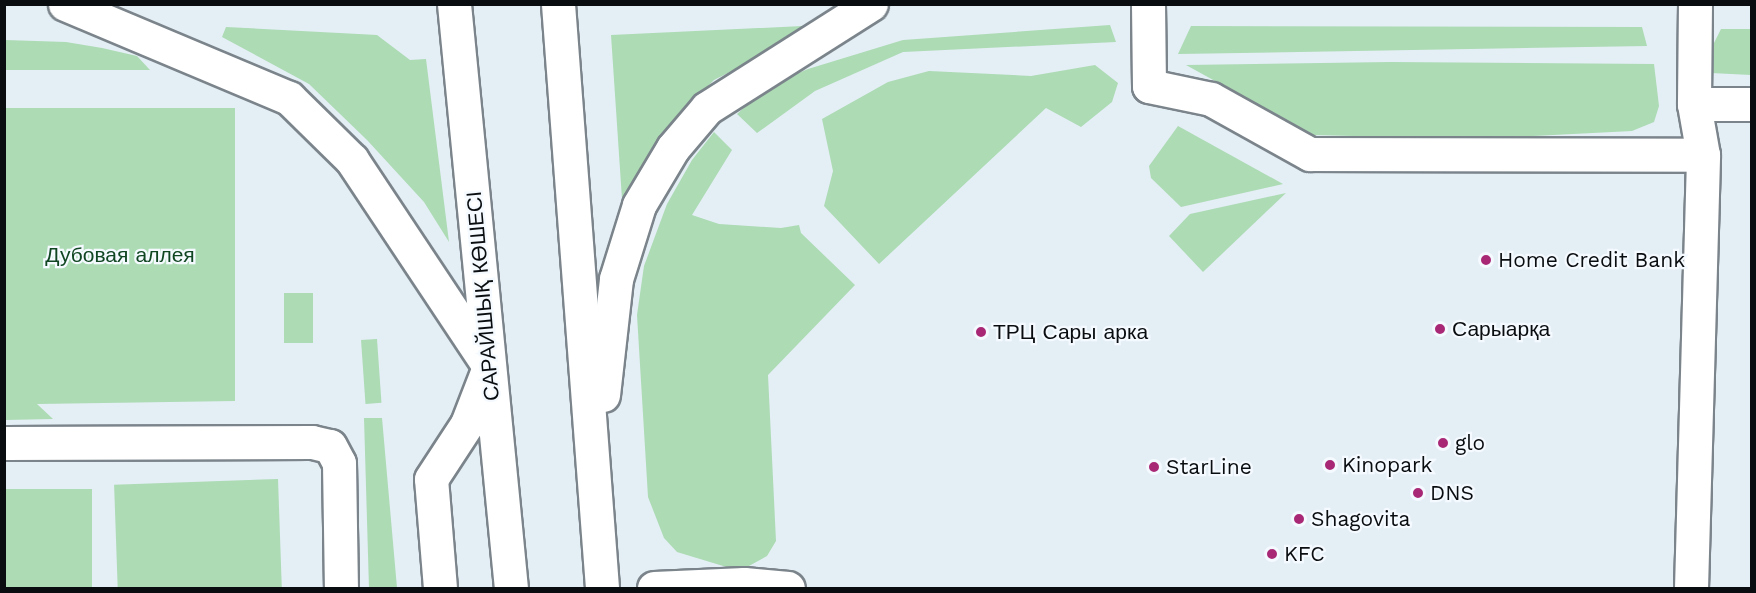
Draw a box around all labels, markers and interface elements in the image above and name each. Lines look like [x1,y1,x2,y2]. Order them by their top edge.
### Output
street label: САРАЙШЫҚ КӨШЕСІ [461,190,505,402]
park label: Дубовая аллея [45,242,195,268]
place label: Home Credit Bank [1498,247,1685,273]
marker: Home Credit Bank [1479,253,1493,267]
place label: Сарыарқа [1452,316,1550,342]
place label: ТРЦ Сары арка [993,319,1148,345]
marker: Сарыарқа [1433,322,1447,336]
marker: ТРЦ Сары арка [974,325,988,339]
place label: glo [1455,430,1485,456]
marker: glo [1436,436,1450,450]
place label: Kinopark [1342,452,1432,478]
place label: StarLine [1166,454,1252,480]
marker: Kinopark [1323,458,1337,472]
marker: StarLine [1147,460,1161,474]
place label: DNS [1430,480,1474,506]
marker: DNS [1411,486,1425,500]
place label: Shagovita [1311,506,1410,532]
marker: Shagovita [1292,512,1306,526]
place label: KFC [1284,541,1325,567]
marker: KFC [1265,547,1279,561]

